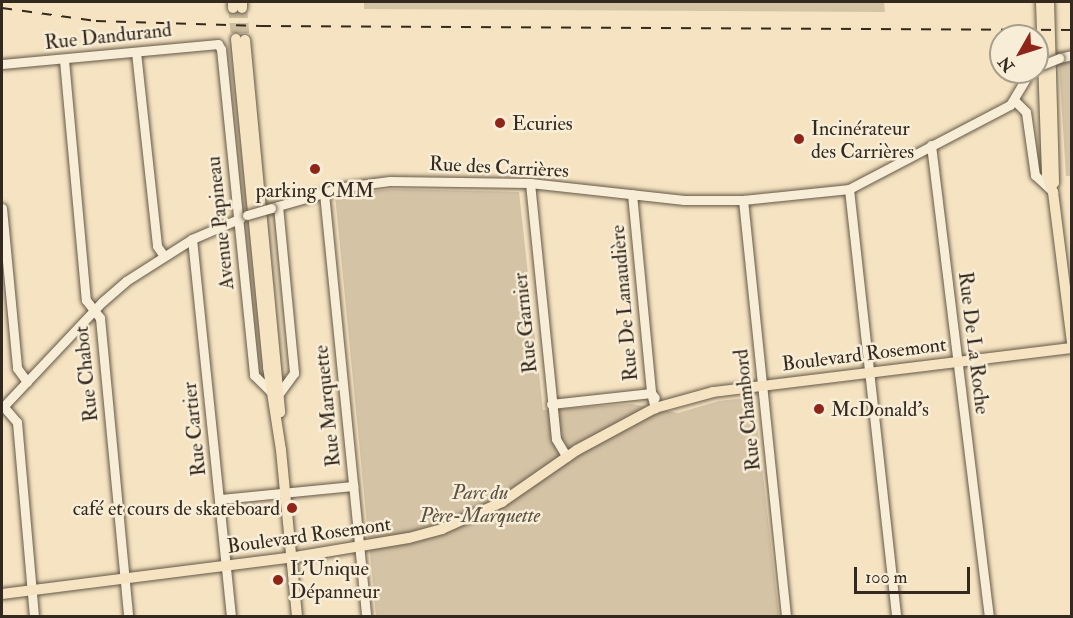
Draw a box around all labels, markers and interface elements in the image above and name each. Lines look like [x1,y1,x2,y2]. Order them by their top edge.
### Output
street label: Rue Dandurand [43,17,173,55]
north arrow [989,24,1049,84]
text: N [994,52,1019,76]
place label: Ecuries [512,111,573,135]
marker: Ecuries [493,116,507,130]
place label: Incinérateur des Carrières [811,116,914,163]
marker: Incinérateur des Carrières [792,132,806,146]
street label: Rue des Carrières [428,151,570,183]
street label: Avenue Papineau [201,155,239,291]
marker: parking CMM [308,162,322,176]
place label: parking CMM [256,178,374,202]
street label: Rue De Lanaudière [605,224,643,382]
street label: Rue De La Roche [953,270,995,416]
street label: Rue Garnier [508,272,542,374]
street label: Rue Chabot [69,325,103,423]
street label: Boulevard Rosemont [780,332,948,376]
street label: Rue Marquette [309,344,345,468]
street label: Rue Chambord [729,348,765,472]
street label: Rue Cartier [177,381,211,477]
place label: McDonald's [831,397,929,421]
marker: McDonald's [812,402,826,416]
park label: Parc du Père-Marquette [420,480,540,527]
place label: café et cours de skateboard [73,496,280,520]
marker: café et cours de skateboard [285,501,299,515]
street label: Boulevard Rosemont [225,512,393,558]
scale bar [857,555,972,593]
place label: L'Unique Dépanneur [290,556,380,603]
text: 100 m [865,566,908,589]
marker: L'Unique Dépanneur [271,573,285,587]

